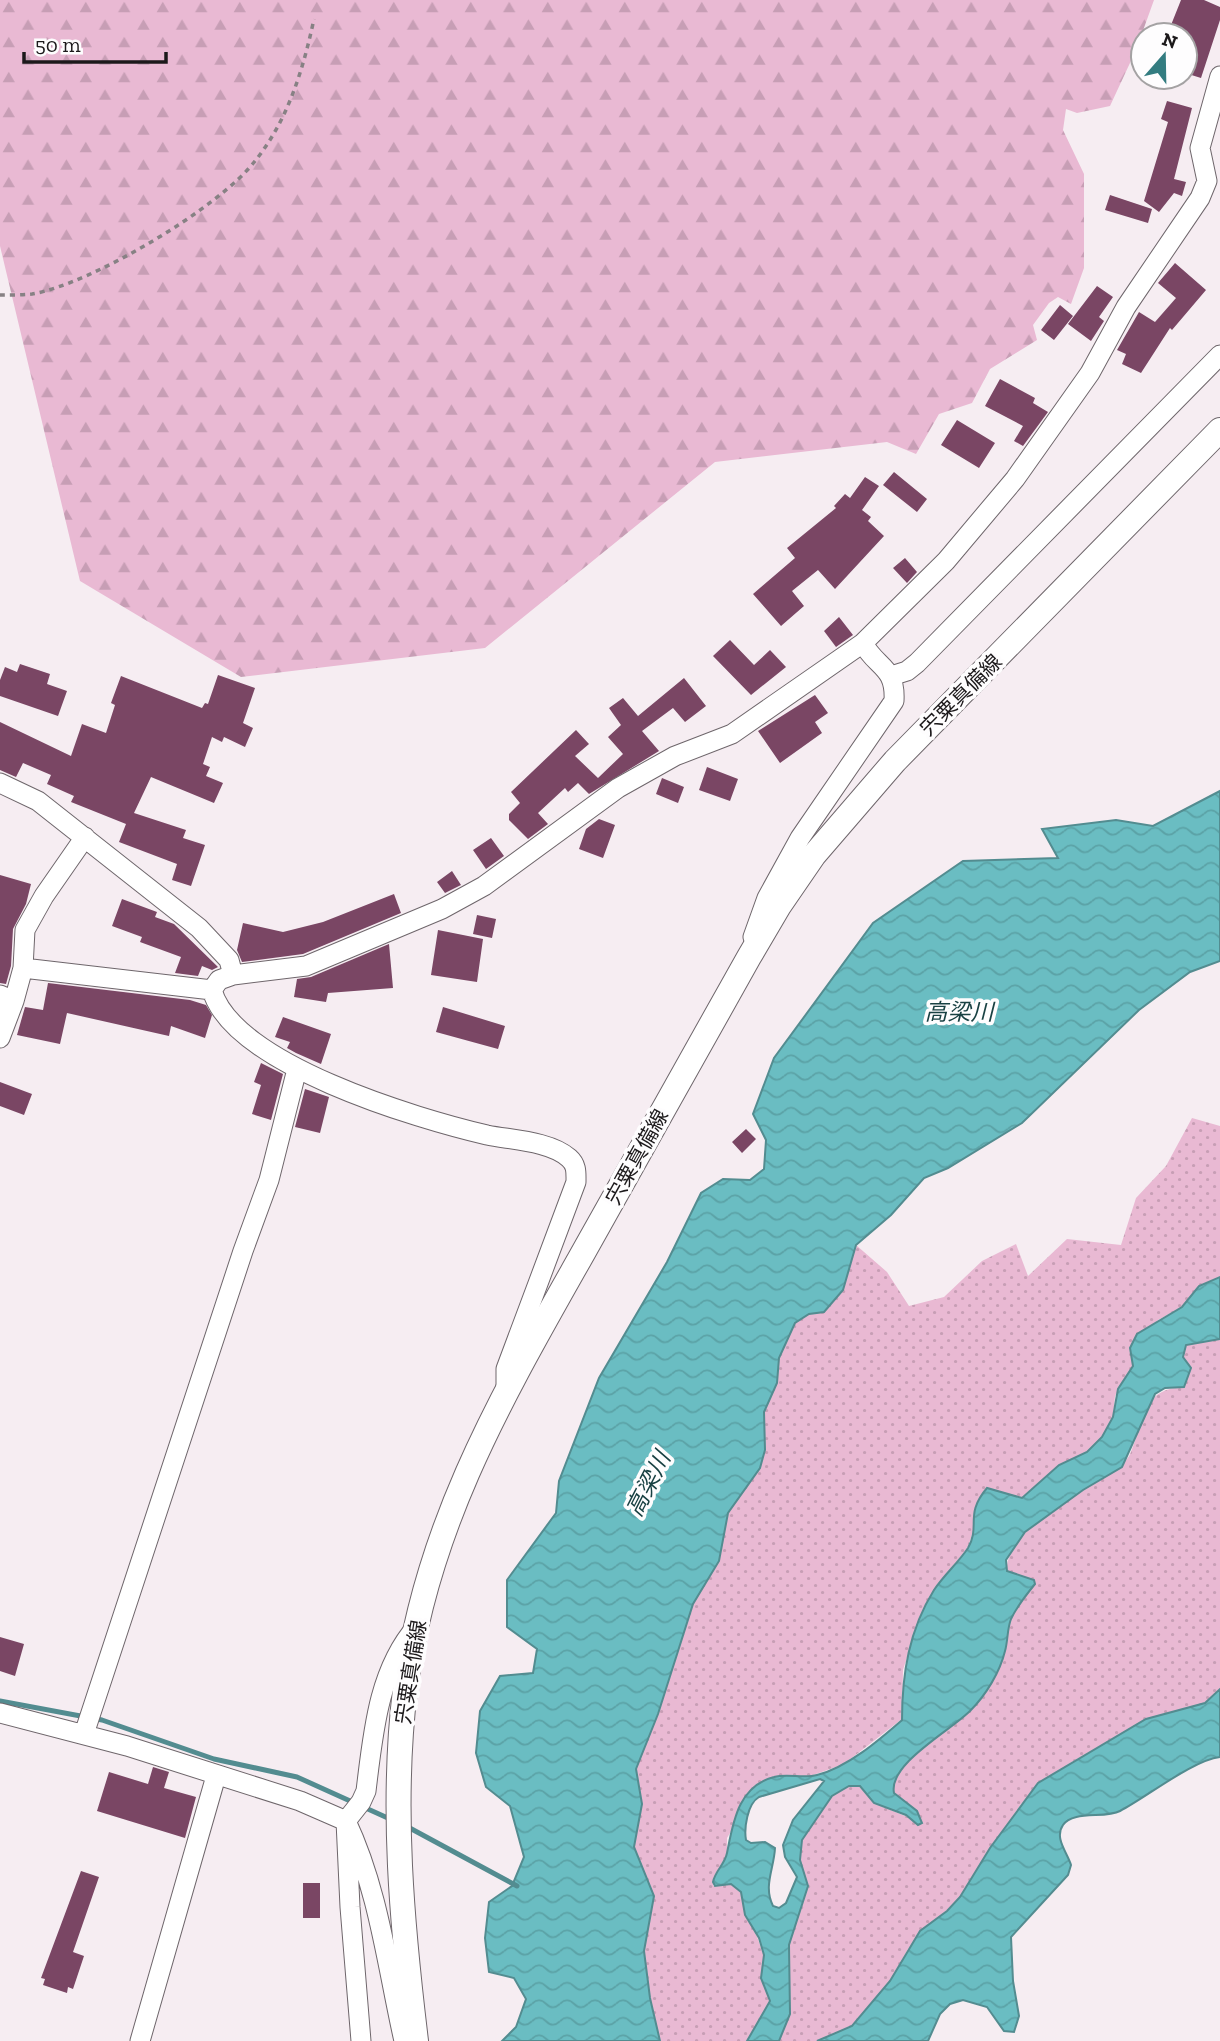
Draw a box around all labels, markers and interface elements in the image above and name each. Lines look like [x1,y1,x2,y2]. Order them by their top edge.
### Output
scale bar [24,21,166,65]
north arrow [1129,21,1199,91]
text: N [1159,27,1180,54]
text: 50 m [35,32,81,57]
street label: 宍粟真備線 [915,649,1007,741]
water label: 高梁川 [925,998,997,1026]
street label: 宍粟真備線 [600,1105,673,1209]
water label: 高梁川 [620,1444,677,1521]
street label: 宍粟真備線 [390,1618,431,1726]

